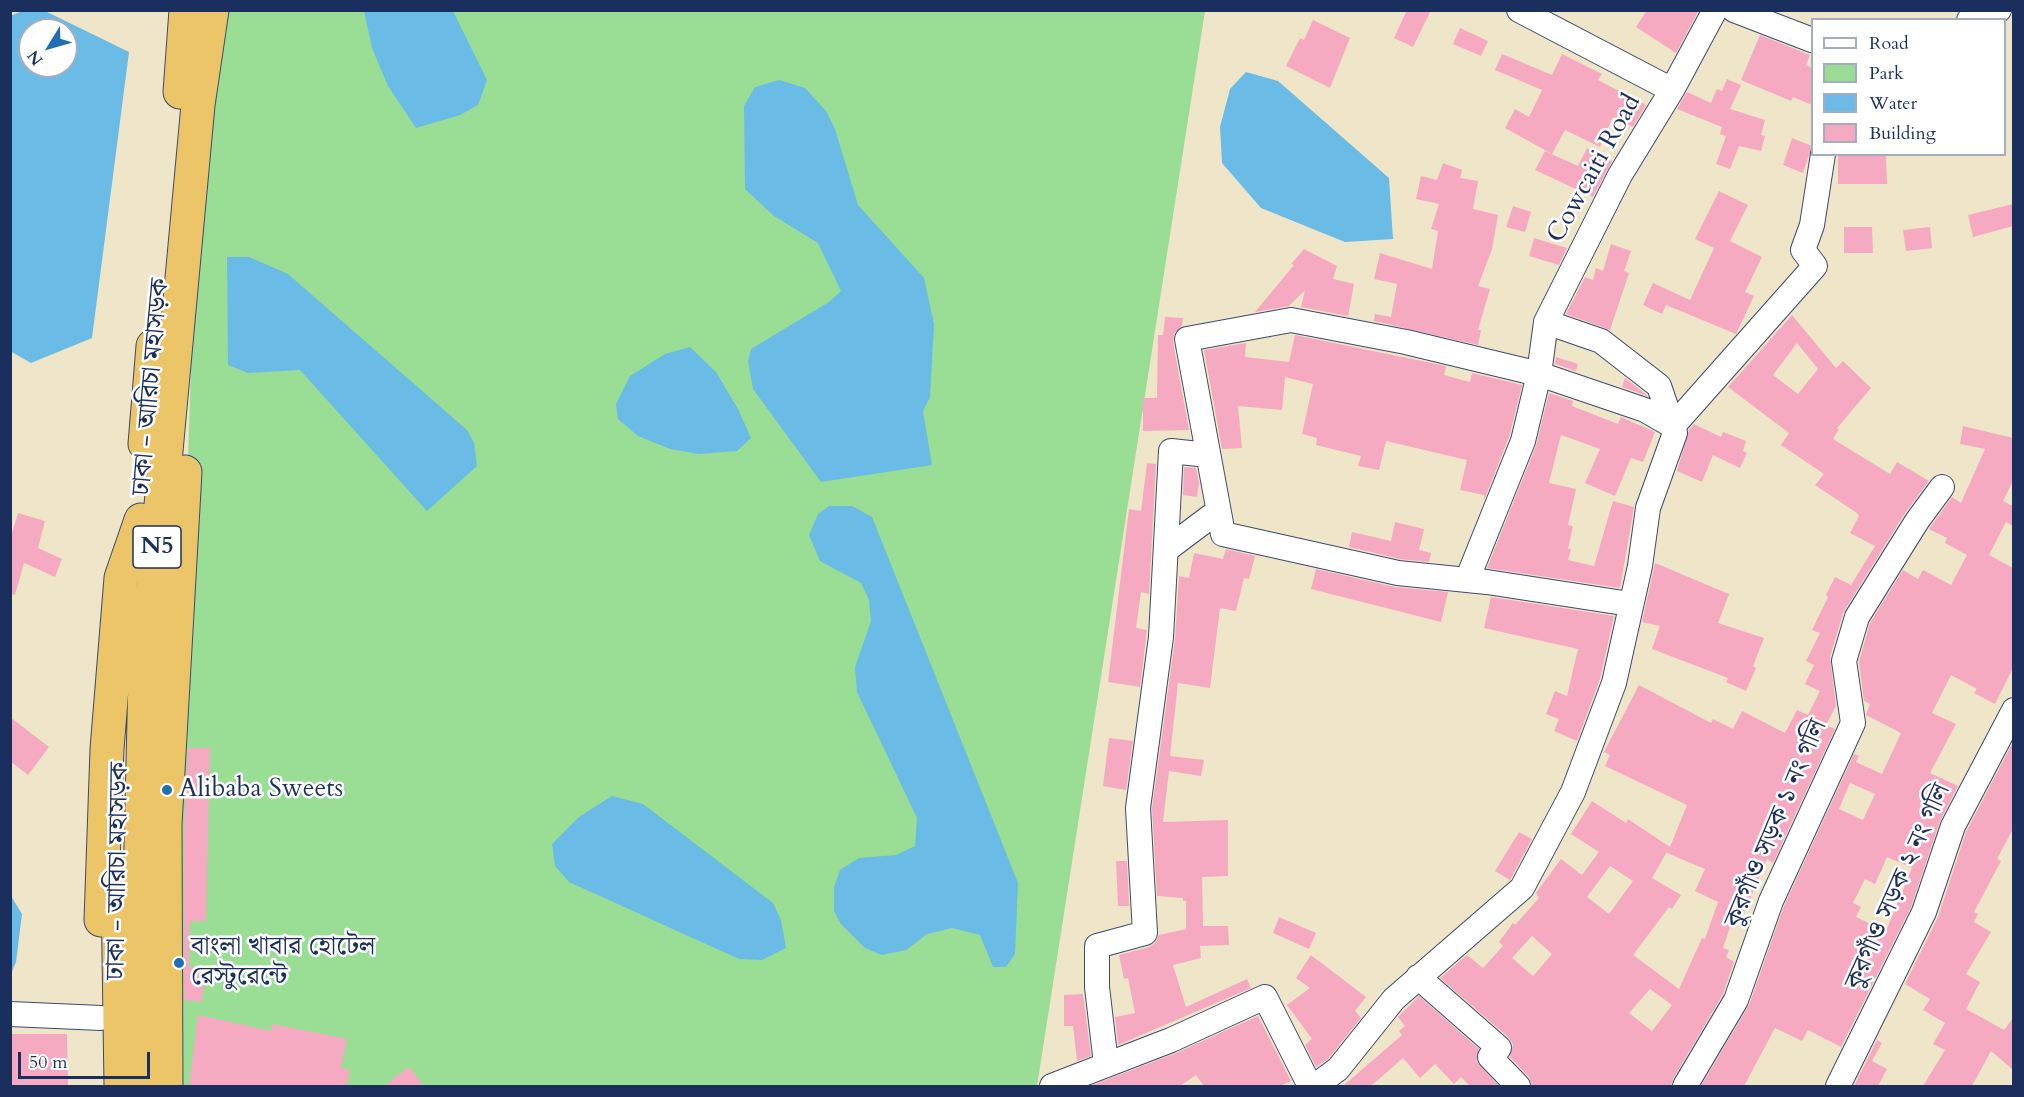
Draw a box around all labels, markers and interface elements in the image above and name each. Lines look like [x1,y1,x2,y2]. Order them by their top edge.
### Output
north arrow [18,18,78,78]
legend [1811,18,2006,156]
text: Road [1869,31,1909,56]
text: N [22,45,48,70]
text: Park [1869,61,1904,86]
street label: Cowcaiti Road [1541,89,1649,249]
text: Water [1869,91,1917,116]
text: Building [1869,121,1936,146]
street label: ঢাকা - আরিচা মহাসড়ক [127,277,177,497]
road number: N5 [133,526,181,568]
street label: কুরগাঁও সড়ক ১ নং গলি [1719,715,1835,933]
street label: ঢাকা - আরিচা মহাসড়ক [102,762,136,980]
place label: Alibaba Sweets [179,774,343,806]
street label: কুরগাঁও সড়ক ২ নং গলি [1840,779,1958,995]
marker: Alibaba Sweets [160,783,174,797]
place label: বাংলা খাবার হোটেল রেস্টুরেন্টে [191,932,375,994]
marker: বাংলা খাবার হোটেল রেস্টুরেন্টে [172,956,186,970]
scale bar [21,1040,153,1078]
text: 50 m [29,1050,68,1075]

